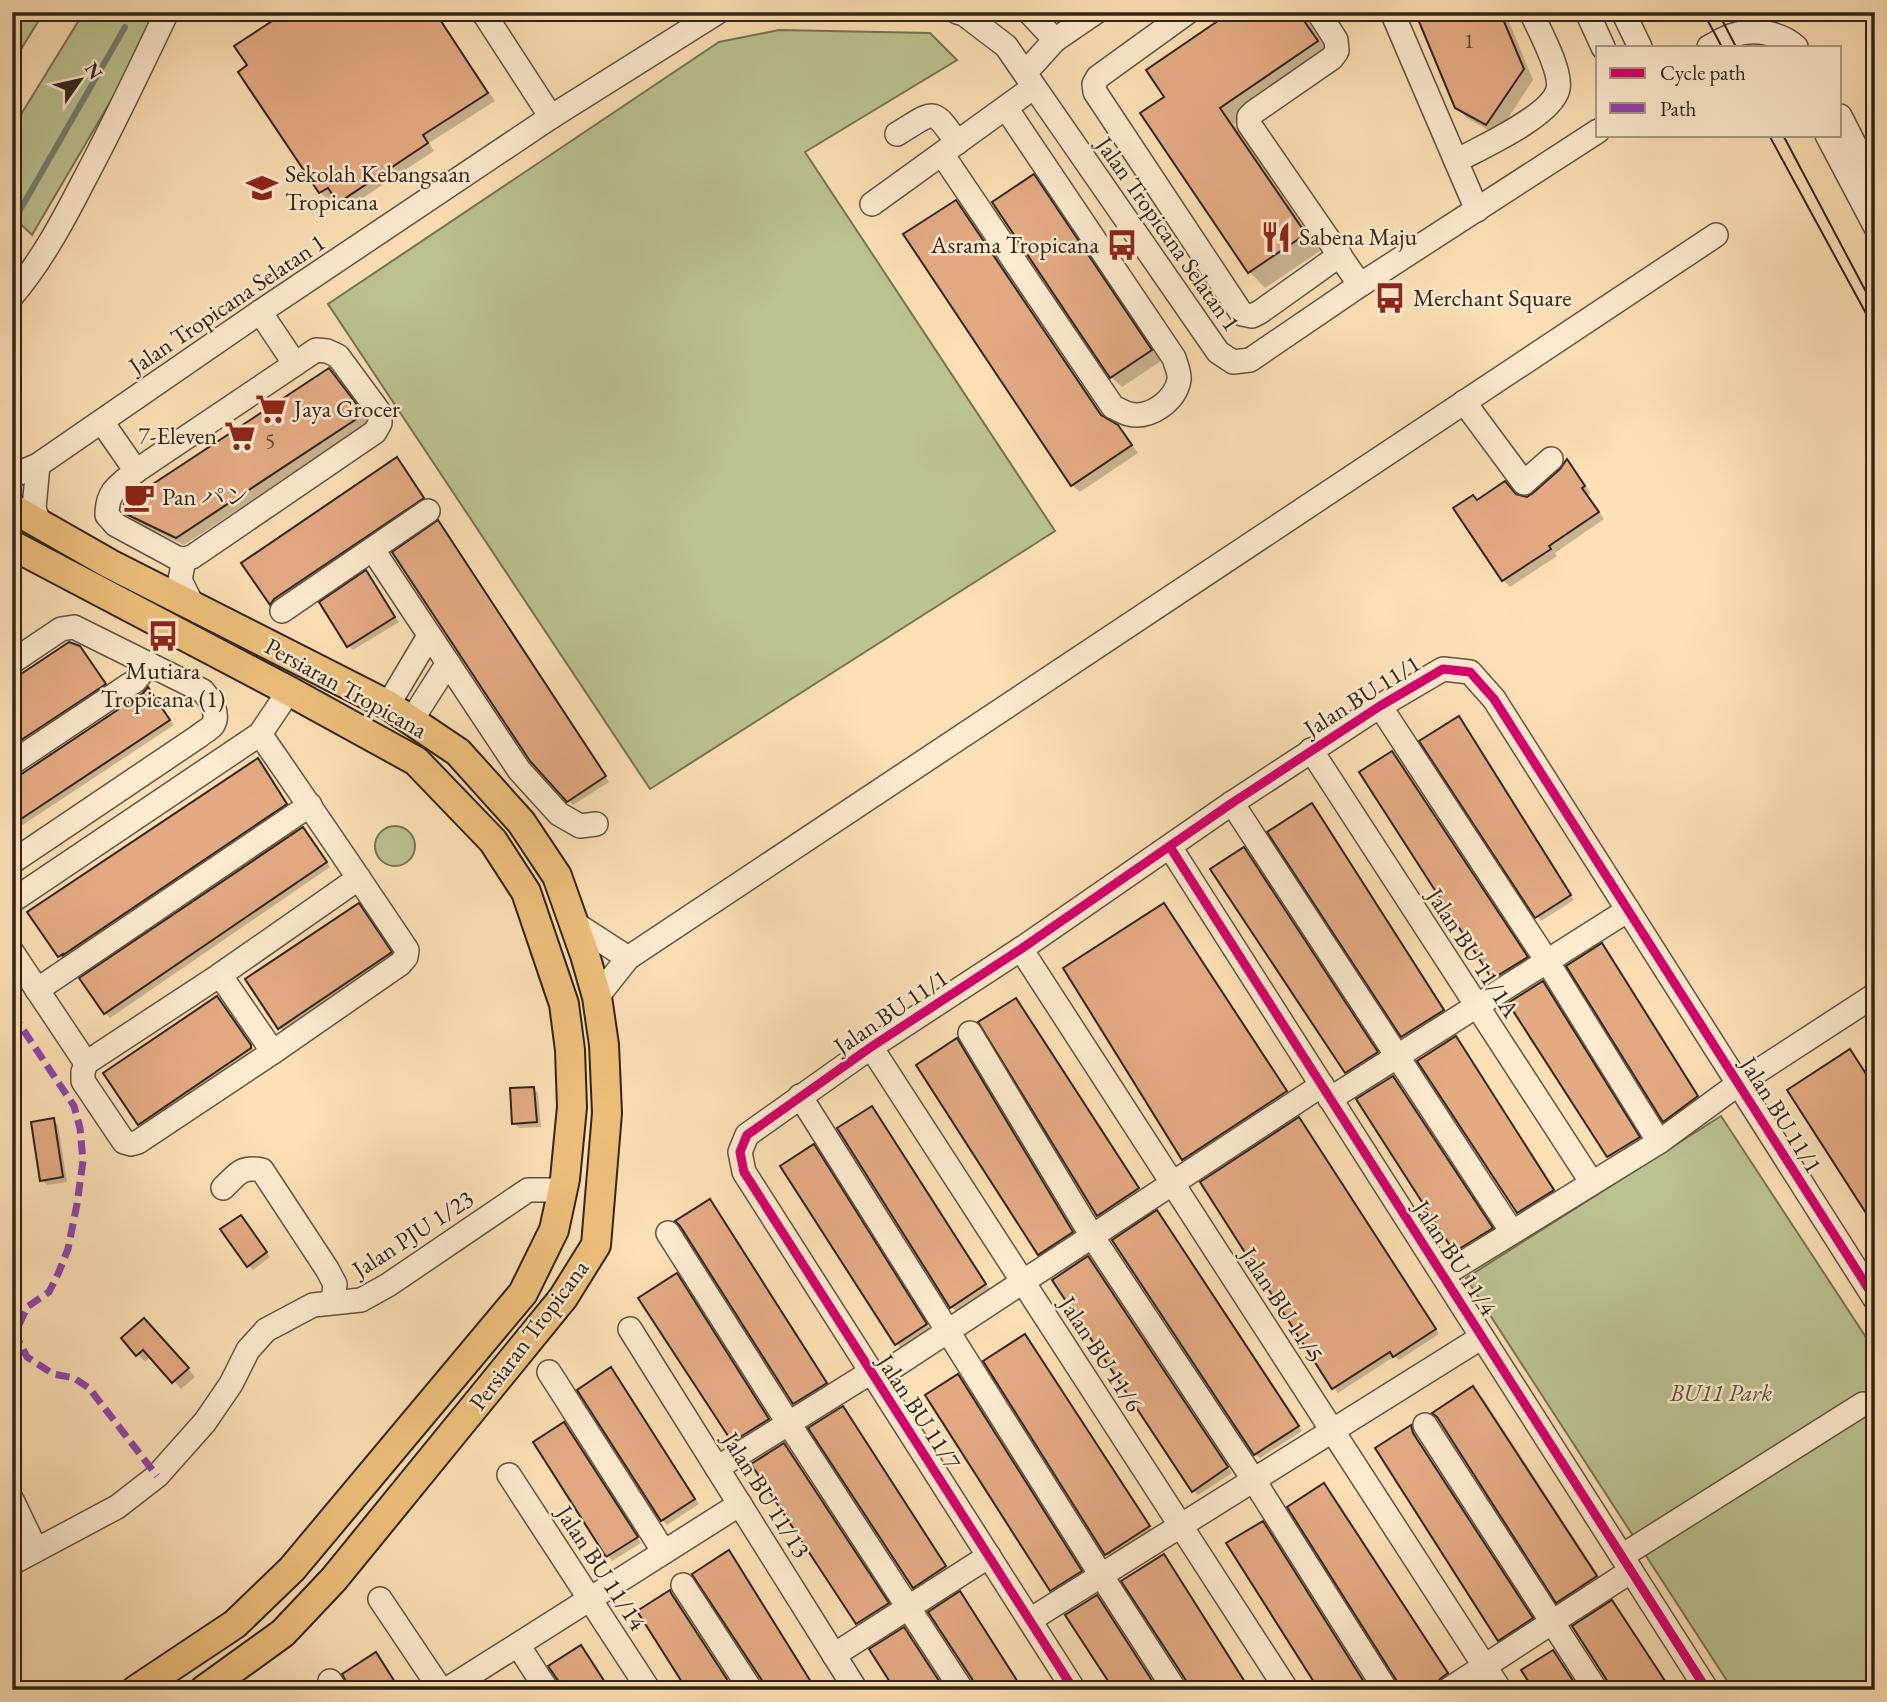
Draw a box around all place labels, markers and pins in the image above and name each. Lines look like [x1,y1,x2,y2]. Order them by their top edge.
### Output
place label: Sekolah Kebangsaan Tropicana [285,158,471,217]
school or university icon: Sekolah Kebangsaan Tropicana [245,171,279,205]
restaurant icon: Sabena Maju [1259,220,1293,254]
place label: Sabena Maju [1299,221,1417,252]
bus stop icon: Asrama Tropicana [1105,228,1139,262]
place label: Asrama Tropicana [930,229,1099,260]
bus stop icon: Merchant Square [1373,281,1407,315]
place label: Merchant Square [1413,282,1572,313]
supermarket icon: Jaya Grocer [254,392,288,426]
place label: Jaya Grocer [292,393,400,424]
supermarket icon: 7-Eleven [223,419,257,453]
place label: 7-Eleven [138,420,217,451]
cafe icon: Pan パン [122,480,156,514]
place label: Pan パン [162,481,249,512]
bus stop icon: Mutiara Tropicana (1) [146,619,180,653]
place label: Mutiara Tropicana (1) [101,655,225,714]

